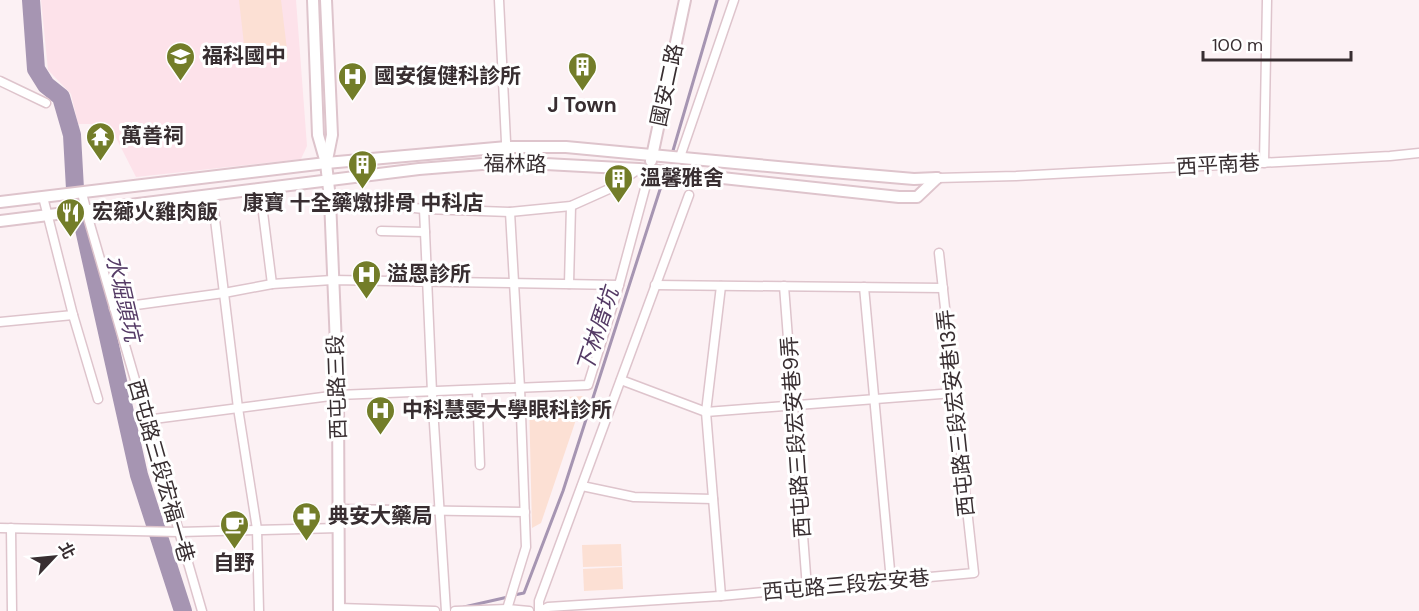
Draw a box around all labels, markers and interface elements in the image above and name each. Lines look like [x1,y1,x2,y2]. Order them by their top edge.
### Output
scale bar [1203,24,1352,62]
text: 100 m [1212,33,1263,57]
school or university icon: 福科國中 [165,40,197,82]
street label: 國安二路 [645,41,689,129]
place label: 福科國中 [202,42,286,70]
building icon: J Town [566,50,598,92]
hospital icon: 國安復健科診所 [337,60,369,102]
place label: 國安復健科診所 [374,62,521,90]
place label: J Town [547,91,617,119]
temple icon: 萬善祠 [84,120,116,162]
place label: 萬善祠 [121,122,184,150]
building icon: 康寶 十全藥燉排骨 中科店 [347,148,379,190]
street label: 福林路 [483,149,547,179]
street label: 西平南巷 [1175,149,1261,181]
building icon: 溫馨雅舍 [603,162,635,204]
place label: 溫馨雅舍 [640,164,724,192]
place label: 康寶 十全藥燉排骨 中科店 [243,189,483,217]
restaurant icon: 宏薌火雞肉飯 [55,196,87,238]
place label: 宏薌火雞肉飯 [92,198,218,226]
water label: 水堀頭坑 [99,252,148,347]
hospital icon: 溢恩診所 [350,258,382,300]
place label: 溢恩診所 [387,260,471,288]
water label: 下林厝坑 [570,281,626,376]
street label: 西屯路三段宏安巷13弄 [931,308,981,518]
street label: 西屯路三段 [321,334,353,440]
street label: 西屯路三段宏安巷9弄 [775,335,817,539]
street label: 西屯路三段宏福一巷 [121,376,201,566]
hospital icon: 中科慧雯大學眼科診所 [365,394,397,436]
place label: 中科慧雯大學眼科診所 [402,396,612,424]
pharmacy icon: 典安大藥局 [291,500,323,542]
place label: 典安大藥局 [328,502,433,530]
cafe icon: 自野 [218,508,250,550]
north arrow [24,527,84,587]
text: 北 [54,539,80,562]
place label: 自野 [213,549,255,577]
street label: 西屯路三段宏安巷 [761,564,931,606]

